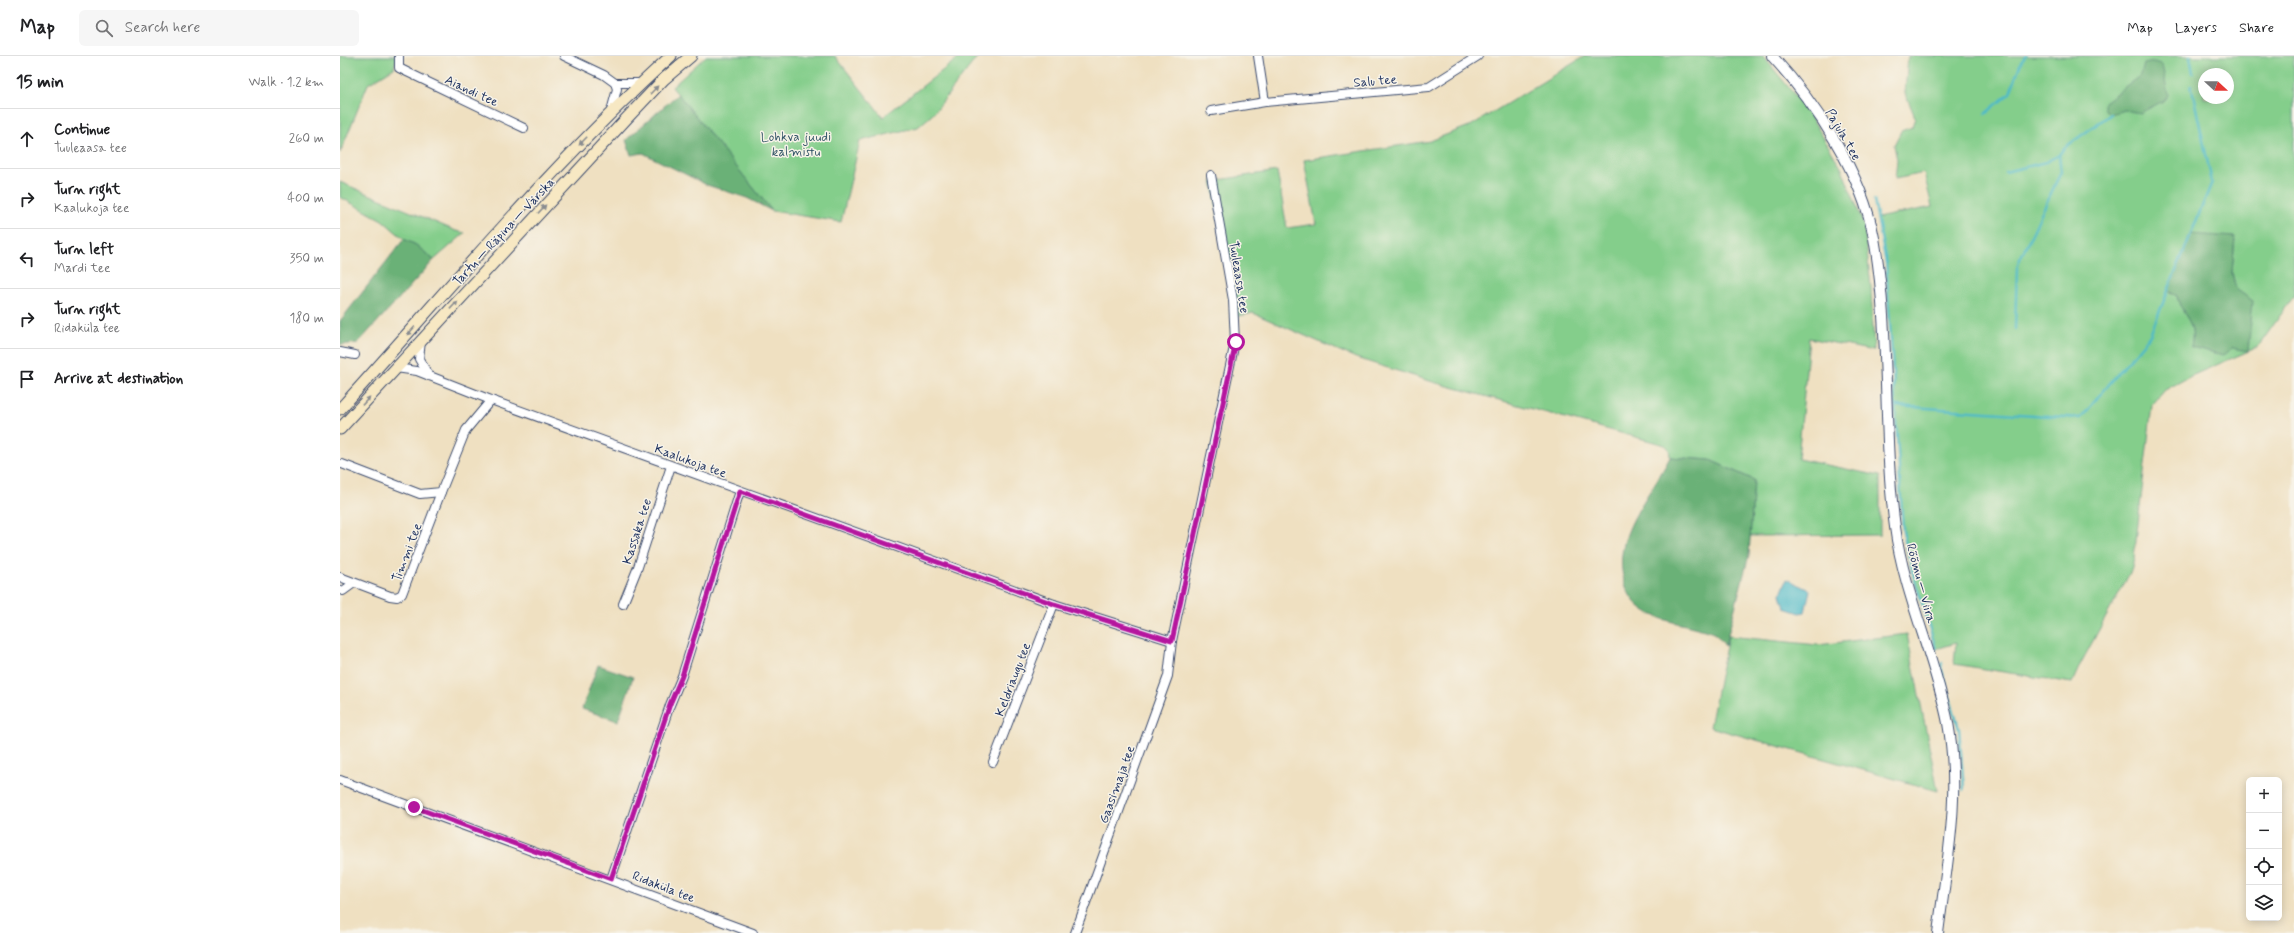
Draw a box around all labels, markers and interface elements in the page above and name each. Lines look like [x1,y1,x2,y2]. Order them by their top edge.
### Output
search box [79,10,359,46]
text: Map [20,15,55,40]
icon: search [93,17,115,39]
text: Search here [125,18,200,38]
text: Map [2127,19,2153,37]
text: Layers [2175,19,2217,37]
text: Share [2239,19,2274,37]
north arrow [2198,68,2234,104]
text: 15 min [16,71,64,93]
street label: Salu tee [1353,71,1397,92]
street label: Aiandi tee [442,72,501,111]
text: Walk · 1.2 km [249,74,324,91]
one-way arrow [649,85,659,95]
street label: Pajula tee [1821,106,1864,164]
text: Continue [54,120,110,140]
icon: ahead [16,128,38,150]
park label: Lohkva juudi kalmistu [761,129,831,161]
text: 260 m [289,130,324,147]
one-way arrow [579,137,588,146]
text: Tuuleaasa tee [54,140,127,157]
street label: Tartu — Räpina — Värska [449,174,559,290]
text: Turn right [54,180,121,200]
icon: right [16,188,38,210]
text: 400 m [287,190,324,207]
text: Kaalukoja tee [54,200,129,217]
one-way arrow [538,204,547,214]
text: Turn left [54,240,114,260]
street label: Tuuleaasa tee [1224,240,1253,315]
icon: left [16,248,38,270]
text: 350 m [290,250,324,267]
text: Mardi tee [54,260,110,277]
text: Turn right [54,300,121,320]
one-way arrow [450,300,459,310]
icon: right [16,308,38,330]
text: 180 m [289,310,324,327]
text: Ridaküla tee [54,320,120,337]
one-way arrow [406,325,415,336]
route start [1227,333,1245,351]
icon: arrive [16,368,38,390]
text: Arrive at destination [54,369,183,389]
one-way arrow [362,396,371,406]
street label: Kaalukoja tee [652,441,729,482]
street label: Kassaka tee [619,496,656,566]
street label: Timmi tee [388,521,426,584]
street label: Rõõmu — Viira [1902,542,1939,625]
street label: Keldriaugu tee [991,640,1035,719]
street label: Gaasimaja tee [1095,743,1139,826]
map controls [2246,777,2282,921]
button: + [2246,777,2282,813]
route end [405,798,423,816]
button: − [2246,813,2282,849]
button: locate [2246,849,2282,885]
street label: Ridaküla tee [630,868,697,907]
button: layers [2246,885,2282,921]

